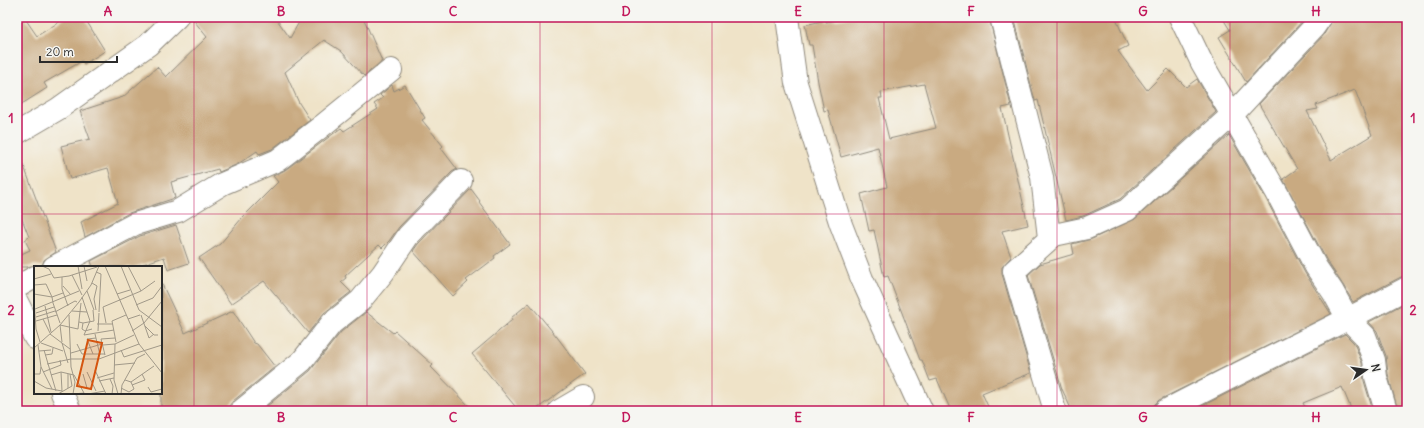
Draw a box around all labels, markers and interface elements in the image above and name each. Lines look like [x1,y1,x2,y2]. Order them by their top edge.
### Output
text: A [104,3,113,20]
text: B [277,3,286,20]
text: C [449,3,458,20]
text: D [621,3,631,20]
text: E [794,3,802,20]
text: F [967,3,975,20]
text: G [1138,3,1148,20]
text: H [1311,3,1321,20]
scale bar [40,38,117,64]
text: 20 m [46,44,74,59]
text: 1 [8,110,14,127]
text: 1 [1410,110,1416,127]
inset map [34,266,162,394]
text: 2 [7,302,15,319]
text: 2 [1409,302,1417,319]
north arrow [1346,350,1386,390]
text: N [1368,362,1383,373]
text: A [104,409,113,426]
text: B [277,409,286,426]
text: C [449,409,458,426]
text: D [621,409,631,426]
text: E [794,409,802,426]
text: F [967,409,975,426]
text: G [1138,409,1148,426]
text: H [1311,409,1321,426]

